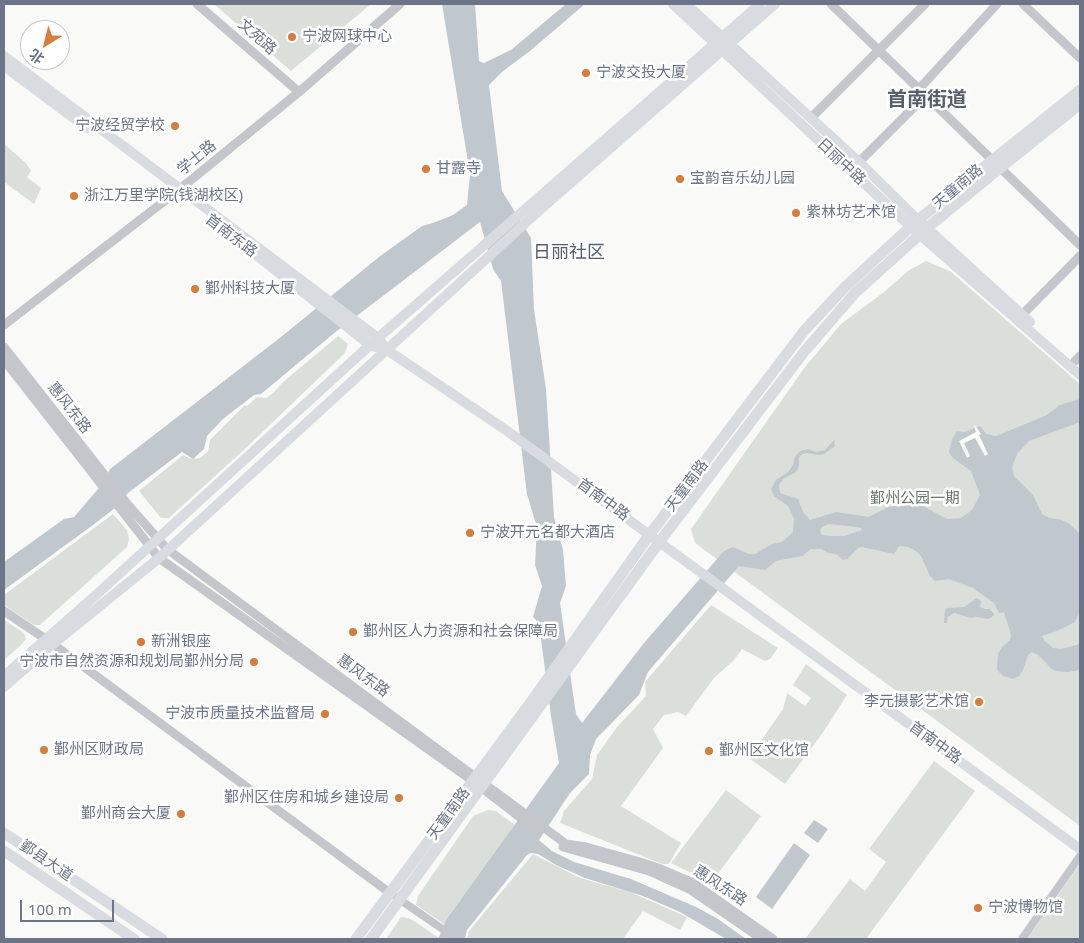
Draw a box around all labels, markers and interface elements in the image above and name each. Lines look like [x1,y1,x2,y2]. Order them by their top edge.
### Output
street label: 文苑路 [234,15,280,59]
north arrow [20,20,70,70]
place label: 宁波网球中心 [302,28,392,46]
marker: 宁波网球中心 [286,31,298,43]
text: 北 [25,45,48,69]
place label: 宁波交投大厦 [596,64,686,82]
marker: 宁波交投大厦 [580,67,592,79]
district label: 首南街道 [887,88,967,112]
place label: 宁波经贸学校 [75,117,165,135]
marker: 宁波经贸学校 [169,120,181,132]
street label: 日丽中路 [813,135,869,189]
street label: 学士路 [174,137,220,179]
place label: 甘露寺 [436,160,481,178]
street label: 天童南路 [929,161,987,213]
marker: 甘露寺 [420,163,432,175]
place label: 宝韵音乐幼儿园 [690,170,795,188]
marker: 宝韵音乐幼儿园 [674,173,686,185]
place label: 浙江万里学院(钱湖校区) [84,187,243,205]
marker: 浙江万里学院(钱湖校区) [68,190,80,202]
place label: 紫林坊艺术馆 [806,204,896,222]
marker: 紫林坊艺术馆 [790,207,802,219]
street label: 首南东路 [202,211,260,261]
district label: 日丽社区 [533,242,605,264]
place label: 鄞州科技大厦 [205,280,295,298]
marker: 鄞州科技大厦 [189,283,201,295]
street label: 惠风东路 [43,379,95,437]
street label: 天童南路 [662,457,712,515]
street label: 首南中路 [573,475,633,525]
park label: 鄞州公园一期 [870,490,960,508]
place label: 宁波开元名都大酒店 [480,524,615,542]
marker: 宁波开元名都大酒店 [464,527,476,539]
place label: 鄞州区人力资源和社会保障局 [363,623,558,641]
marker: 鄞州区人力资源和社会保障局 [347,626,359,638]
place label: 新洲银座 [151,633,211,651]
marker: 新洲银座 [135,636,147,648]
street label: 惠风东路 [333,651,393,701]
place label: 宁波市自然资源和规划局鄞州分局 [19,653,244,671]
marker: 宁波市自然资源和规划局鄞州分局 [248,656,260,668]
place label: 李元摄影艺术馆 [864,693,969,711]
marker: 李元摄影艺术馆 [973,696,985,708]
place label: 宁波市质量技术监督局 [165,705,315,723]
marker: 宁波市质量技术监督局 [319,708,331,720]
street label: 首南中路 [905,718,965,768]
place label: 鄞州区财政局 [54,741,144,759]
place label: 鄞州区文化馆 [719,742,809,760]
marker: 鄞州区财政局 [38,744,50,756]
marker: 鄞州区文化馆 [703,745,715,757]
street label: 天童南路 [424,784,474,844]
place label: 鄞州区住房和城乡建设局 [224,789,389,807]
marker: 鄞州区住房和城乡建设局 [393,792,405,804]
place label: 鄞州商会大厦 [81,805,171,823]
marker: 鄞州商会大厦 [175,808,187,820]
street label: 鄞县大道 [16,837,76,885]
street label: 惠风东路 [690,862,750,910]
scale bar [22,890,116,922]
text: 100 m [28,899,72,919]
place label: 宁波博物馆 [988,899,1063,917]
marker: 宁波博物馆 [972,902,984,914]

